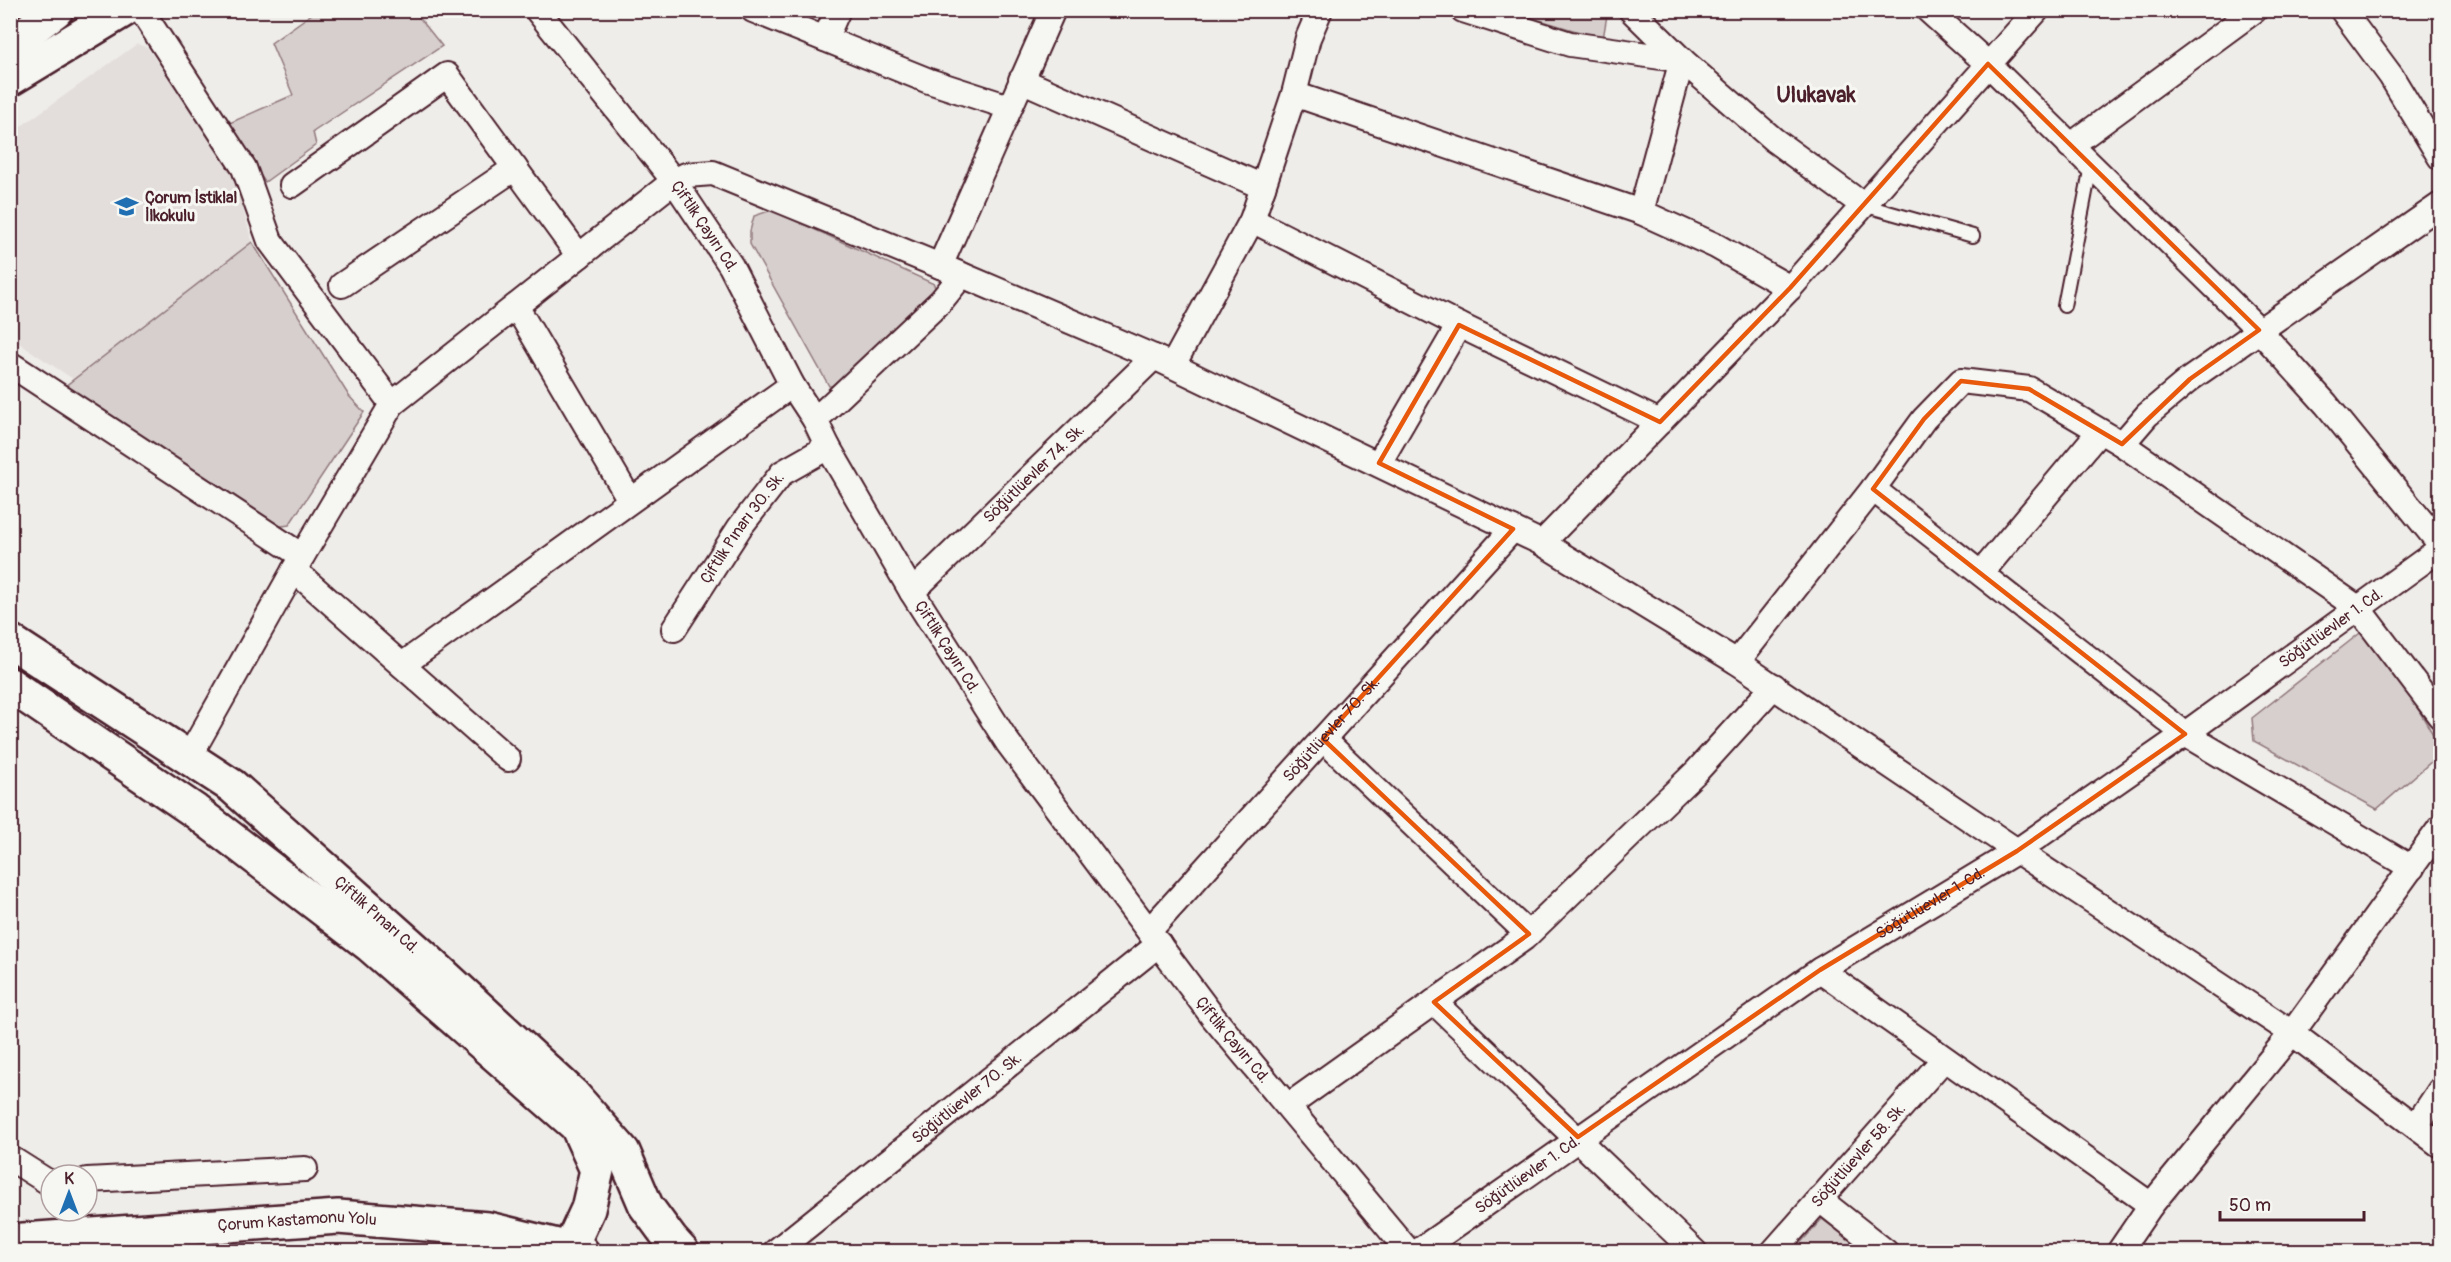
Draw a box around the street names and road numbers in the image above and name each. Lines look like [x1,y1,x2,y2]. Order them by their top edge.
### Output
street label: Çiftlik Çayırı Cd. [667,177,742,276]
street label: Söğütlüevler 74. Sk. [979,420,1089,527]
street label: Çiftlik Pınarı 30. Sk. [696,468,789,588]
street label: Söğütlüevler 1. Cd. [2275,584,2387,673]
street label: Çiftlik Çayırı Cd. [910,597,984,697]
street label: Söğütlüevler 70. Sk. [1279,673,1384,786]
street label: Söğütlüevler 1. Cd. [1872,863,1989,944]
street label: Çiftlik Pınarı Cd. [330,872,423,958]
street label: Çiftlik Çayırı Cd. [1191,993,1274,1087]
street label: Söğütlüevler 70. Sk. [908,1048,1026,1148]
street label: Söğütlüevler 58. Sk. [1807,1099,1910,1212]
street label: Söğütlüevler 1. Cd. [1471,1131,1584,1218]
street label: Çorum Kastamonu Yolu [217,1207,378,1236]

